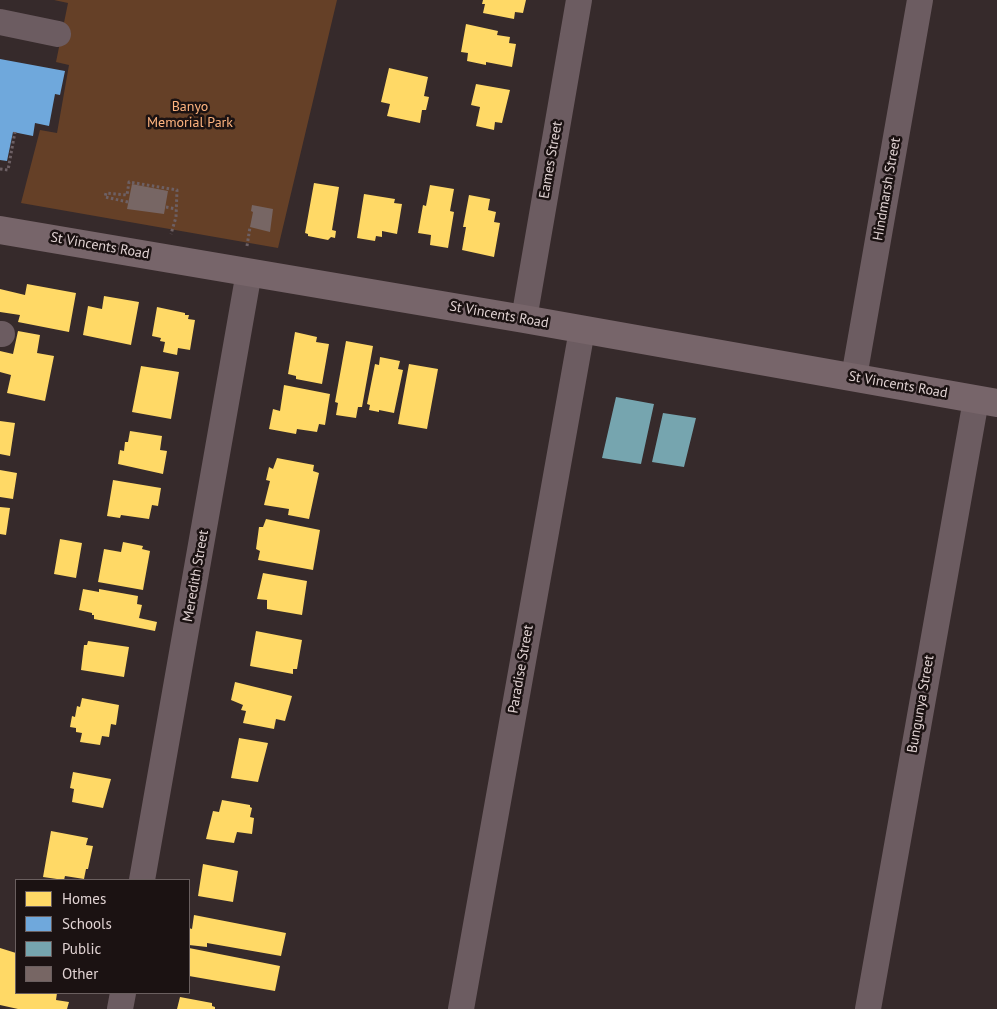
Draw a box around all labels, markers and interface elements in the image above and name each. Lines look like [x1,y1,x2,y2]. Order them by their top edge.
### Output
park label: Banyo Memorial Park [147,99,233,132]
street label: Eames Street [536,120,566,200]
street label: Hindmarsh Street [870,136,904,242]
street label: St Vincents Road [49,229,151,263]
street label: St Vincents Road [448,298,550,332]
street label: St Vincents Road [847,368,949,402]
street label: Meredith Street [180,529,212,623]
street label: Paradise Street [505,623,537,715]
street label: Bungunya Street [904,654,938,754]
legend [15,879,190,994]
text: Homes [62,889,106,908]
text: Schools [62,914,112,933]
text: Public [62,939,101,958]
text: Other [62,964,98,983]

